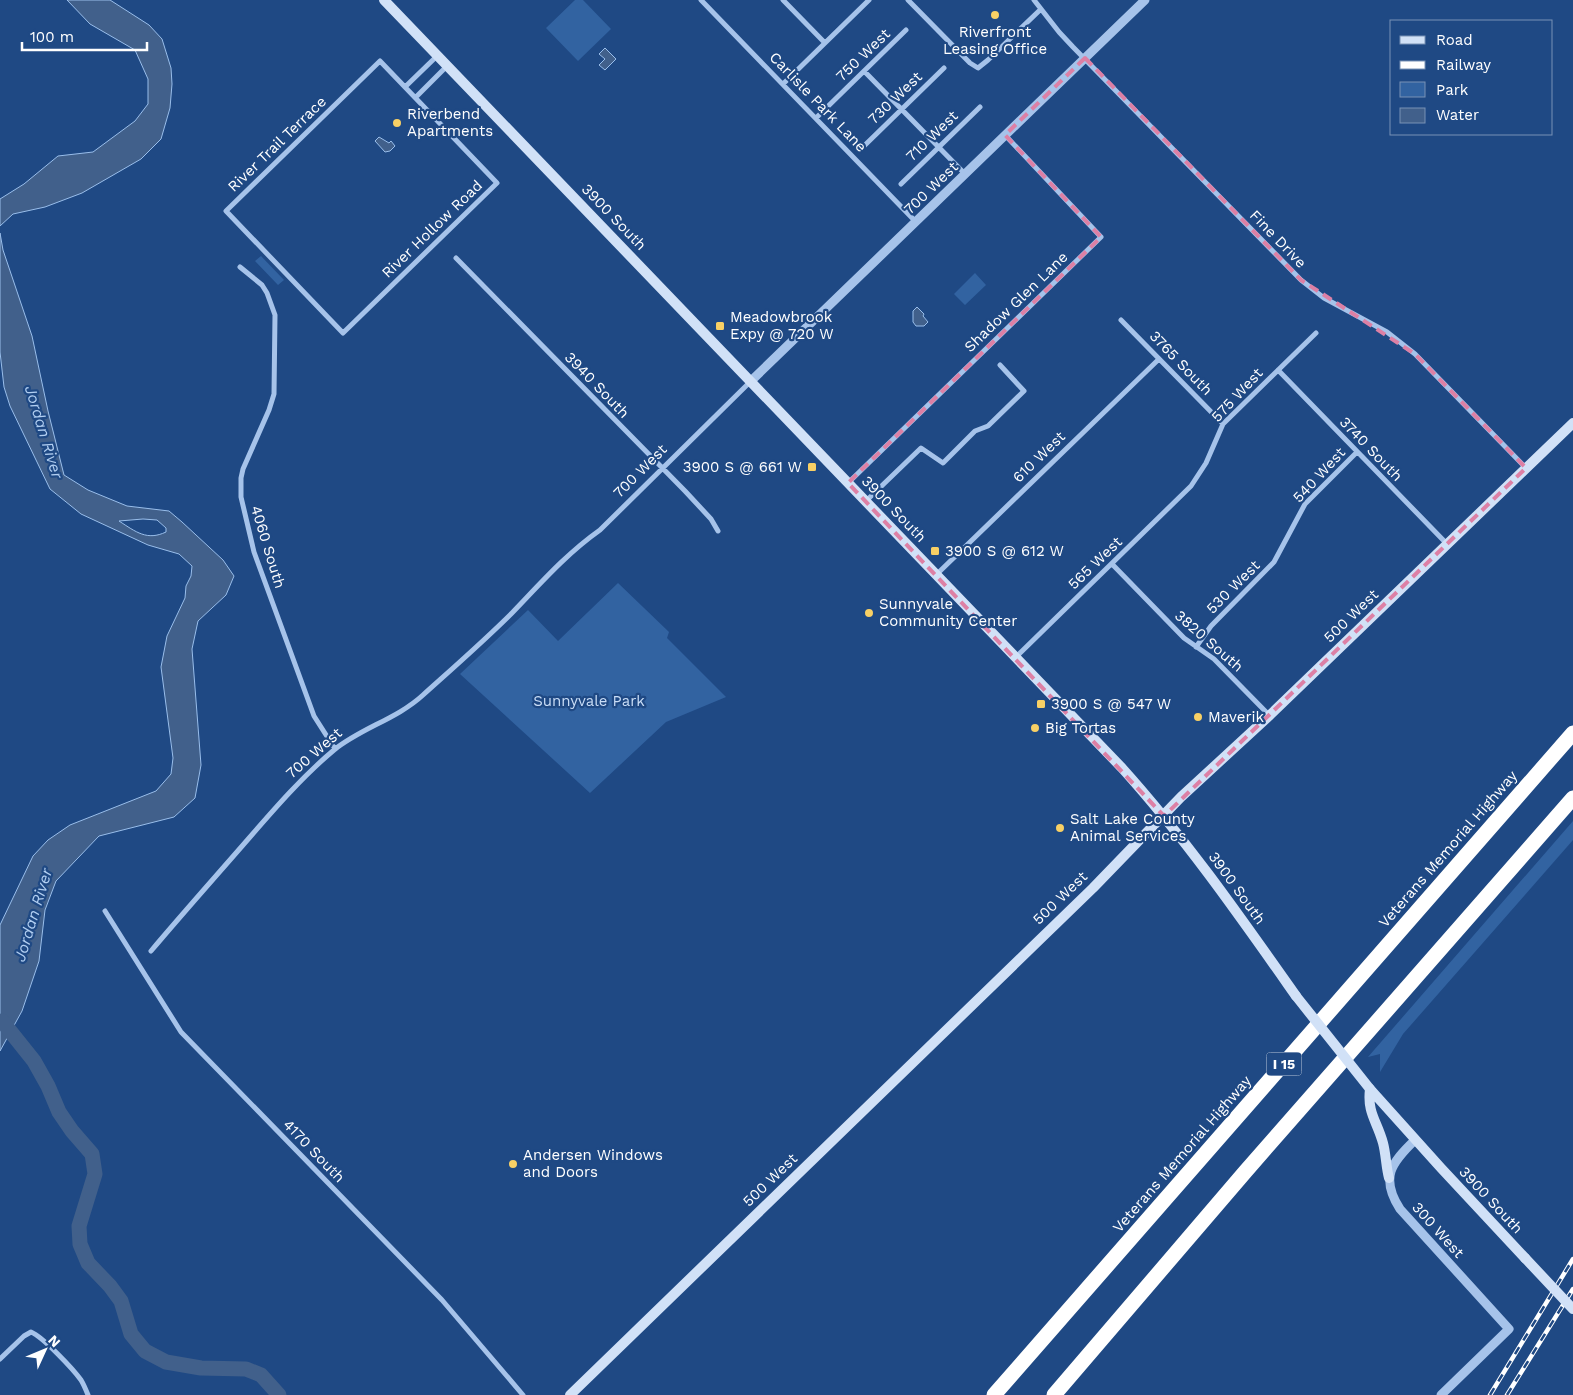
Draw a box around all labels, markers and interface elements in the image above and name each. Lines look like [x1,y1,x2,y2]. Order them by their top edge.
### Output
marker: Riverfront Leasing Office [989,9,1001,21]
scale bar [22,20,148,52]
legend [1390,20,1553,135]
place label: Riverfront Leasing Office [943,23,1047,58]
street label: 750 West [832,24,894,85]
text: 100 m [30,28,74,46]
text: Road [1436,31,1473,49]
street label: Carlisle Park Lane [766,48,870,156]
text: Railway [1436,56,1491,74]
street label: 730 West [864,67,926,128]
text: Park [1436,81,1469,99]
street label: River Trail Terrace [224,92,330,196]
place label: Riverbend Apartments [407,105,493,140]
street label: 710 West [902,106,962,165]
text: Water [1436,106,1479,124]
marker: Riverbend Apartments [391,117,403,129]
street label: 700 West [900,157,962,218]
street label: River Hollow Road [378,176,486,282]
street label: 3900 South [578,180,650,254]
street label: Fine Drive [1246,206,1310,272]
street label: Shadow Glen Lane [961,248,1071,356]
place label: Meadowbrook Expy @ 720 W [730,308,834,343]
marker: Meadowbrook Expy @ 720 W [714,320,726,332]
street label: 3765 South [1146,327,1216,399]
street label: 3940 South [561,348,633,422]
street label: 575 West [1207,364,1267,426]
water label: Jordan River [21,383,67,482]
street label: 3740 South [1336,413,1406,485]
street label: 610 West [1009,427,1069,486]
street label: 700 West [609,440,671,502]
street label: 540 West [1289,443,1350,506]
place label: 3900 S @ 661 W [683,458,802,476]
marker: 3900 S @ 661 W [806,461,818,473]
street label: 3900 South [858,472,930,546]
street label: 4060 South [247,503,289,591]
street label: 565 West [1064,532,1126,593]
place label: 3900 S @ 612 W [945,542,1064,560]
marker: 3900 S @ 612 W [929,545,941,557]
street label: 530 West [1202,556,1264,618]
street label: 500 West [1320,585,1383,646]
place label: Sunnyvale Community Center [879,595,1017,630]
street label: 3820 South [1171,606,1247,676]
marker: Sunnyvale Community Center [863,607,875,619]
park label: Sunnyvale Park [533,692,645,710]
place label: 3900 S @ 547 W [1051,695,1171,713]
marker: 3900 S @ 547 W [1035,698,1047,710]
place label: Maverik [1208,708,1265,726]
marker: Maverik [1192,711,1204,723]
place label: Big Tortas [1045,719,1116,737]
marker: Big Tortas [1029,722,1041,734]
street label: 700 West [282,723,346,782]
street label: Veterans Memorial Highway [1375,767,1521,931]
place label: Salt Lake County Animal Services [1070,810,1195,845]
marker: Salt Lake County Animal Services [1054,822,1066,834]
street label: 3900 South [1205,848,1269,928]
water label: Jordan River [10,865,56,964]
street label: 500 West [1029,867,1092,928]
road number: I 15 [1266,1052,1302,1076]
street label: Veterans Memorial Highway [1109,1072,1255,1236]
street label: 4170 South [279,1116,349,1186]
place label: Andersen Windows and Doors [523,1146,663,1181]
street label: 500 West [739,1149,802,1210]
marker: Andersen Windows and Doors [507,1158,519,1170]
street label: 3900 South [1455,1163,1527,1237]
street label: 300 West [1408,1198,1468,1262]
north arrow [20,1325,70,1375]
text: N [45,1332,64,1350]

